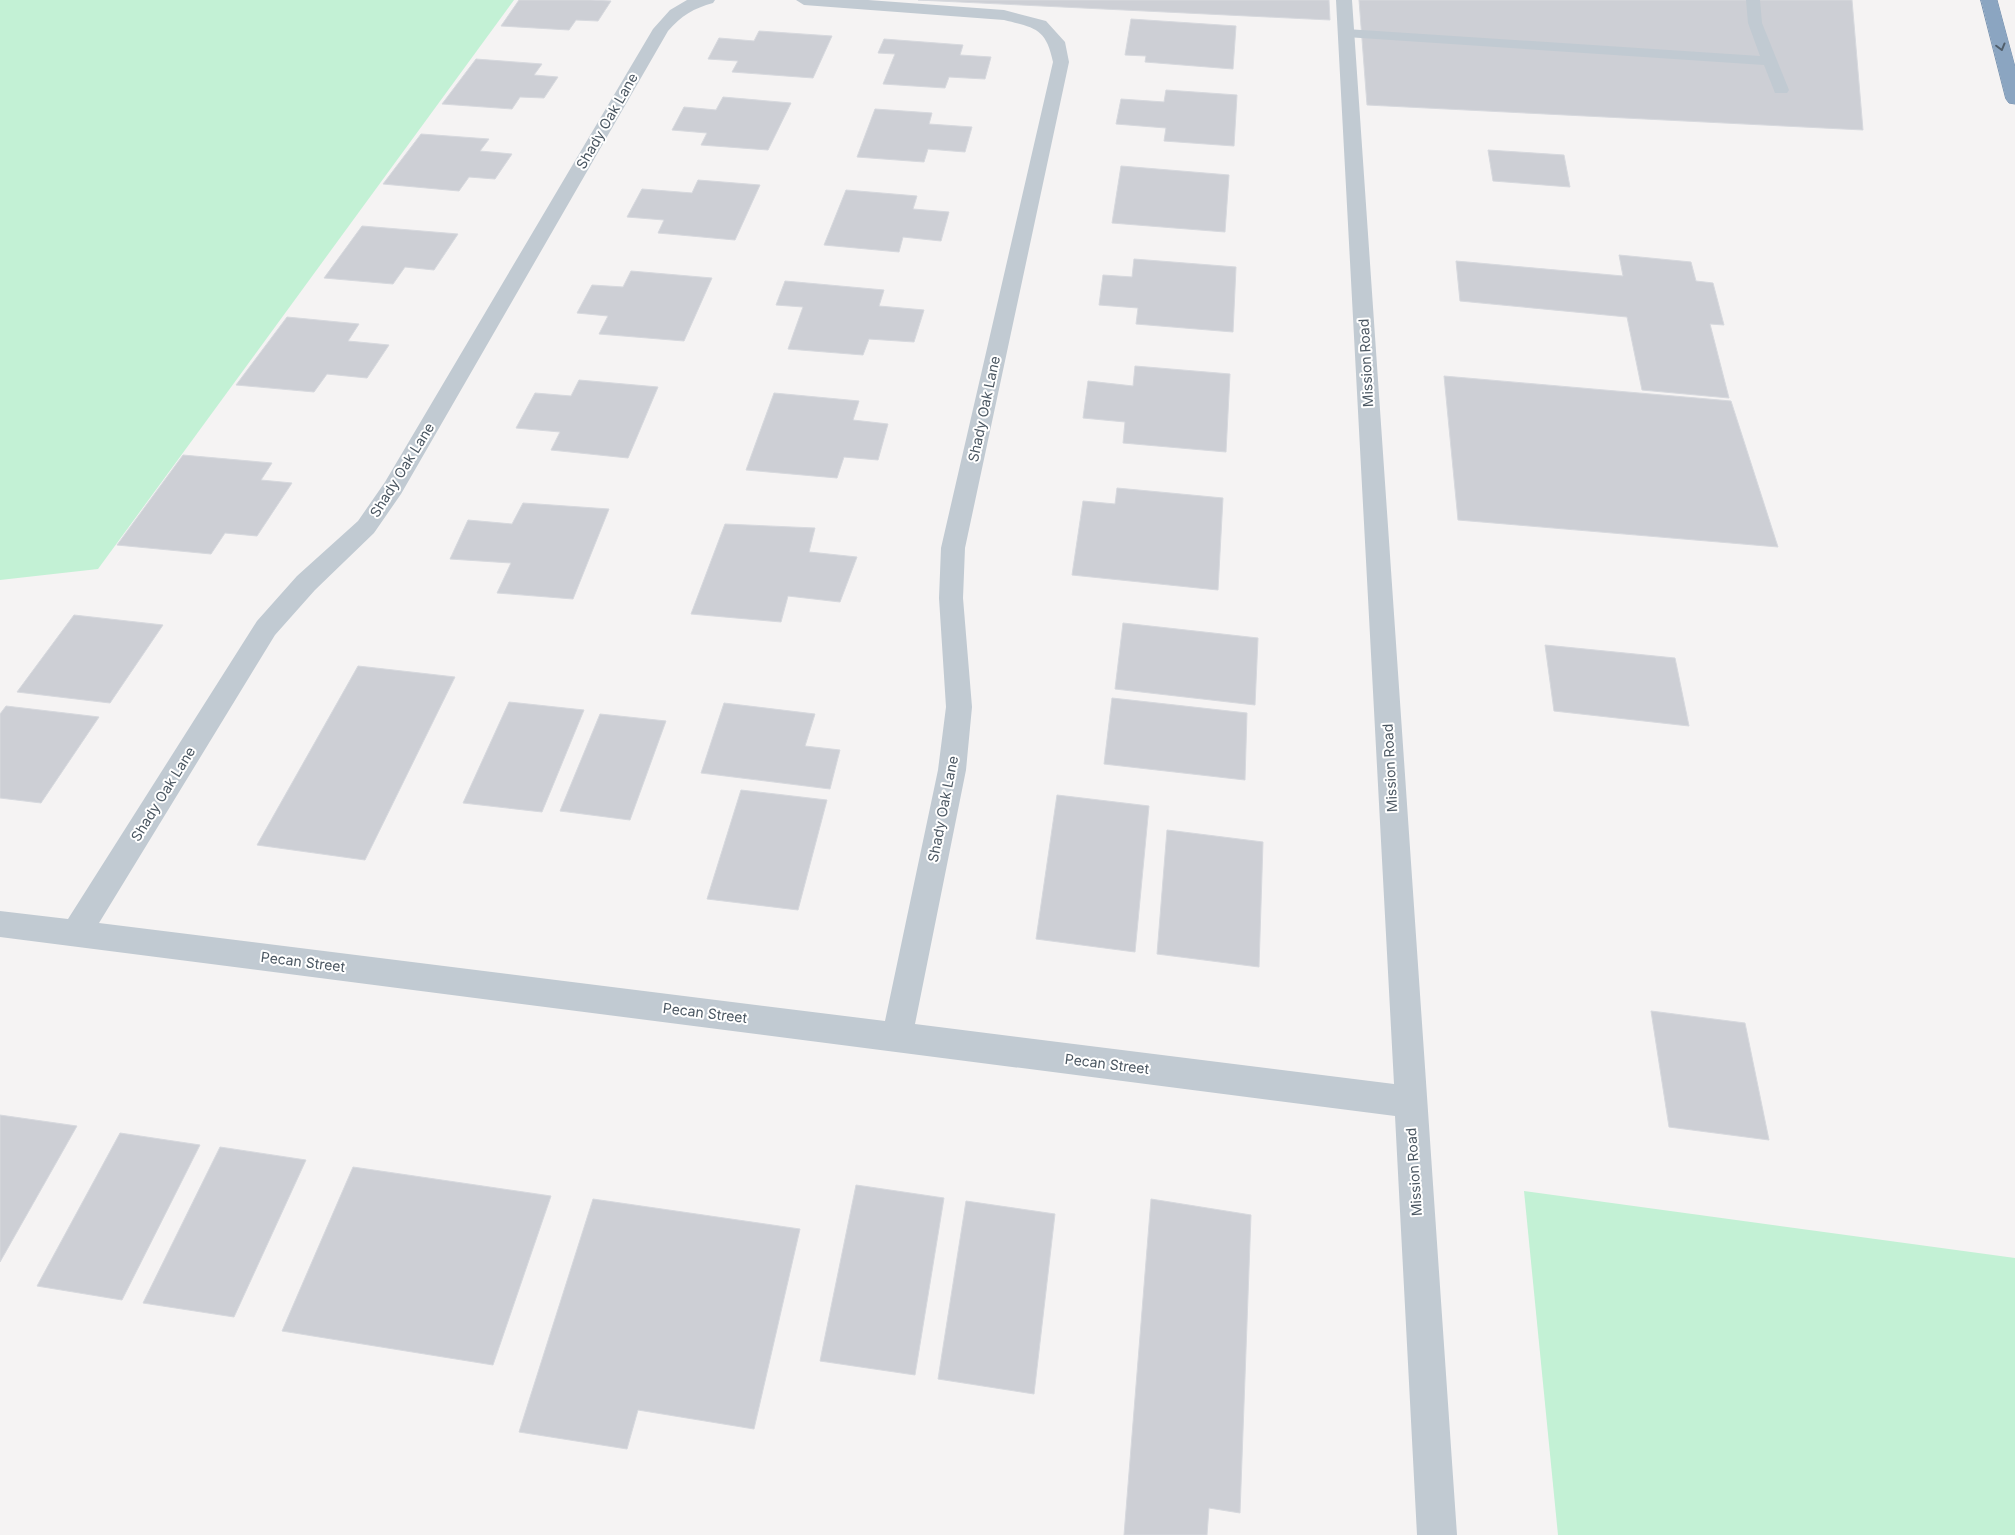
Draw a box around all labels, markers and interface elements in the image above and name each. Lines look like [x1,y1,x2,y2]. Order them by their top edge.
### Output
one-way arrow [1996,43,2006,51]
street label: Shady Oak Lane [572,70,641,172]
street label: Mission Road [1355,318,1376,408]
street label: Shady Oak Lane [964,354,1003,463]
street label: Shady Oak Lane [366,419,437,520]
street label: Mission Road [1379,723,1400,813]
street label: Shady Oak Lane [127,743,198,844]
street label: Shady Oak Lane [924,754,961,864]
street label: Pecan Street [260,948,347,975]
street label: Pecan Street [662,999,749,1026]
street label: Pecan Street [1064,1050,1151,1077]
street label: Mission Road [1402,1127,1425,1217]

